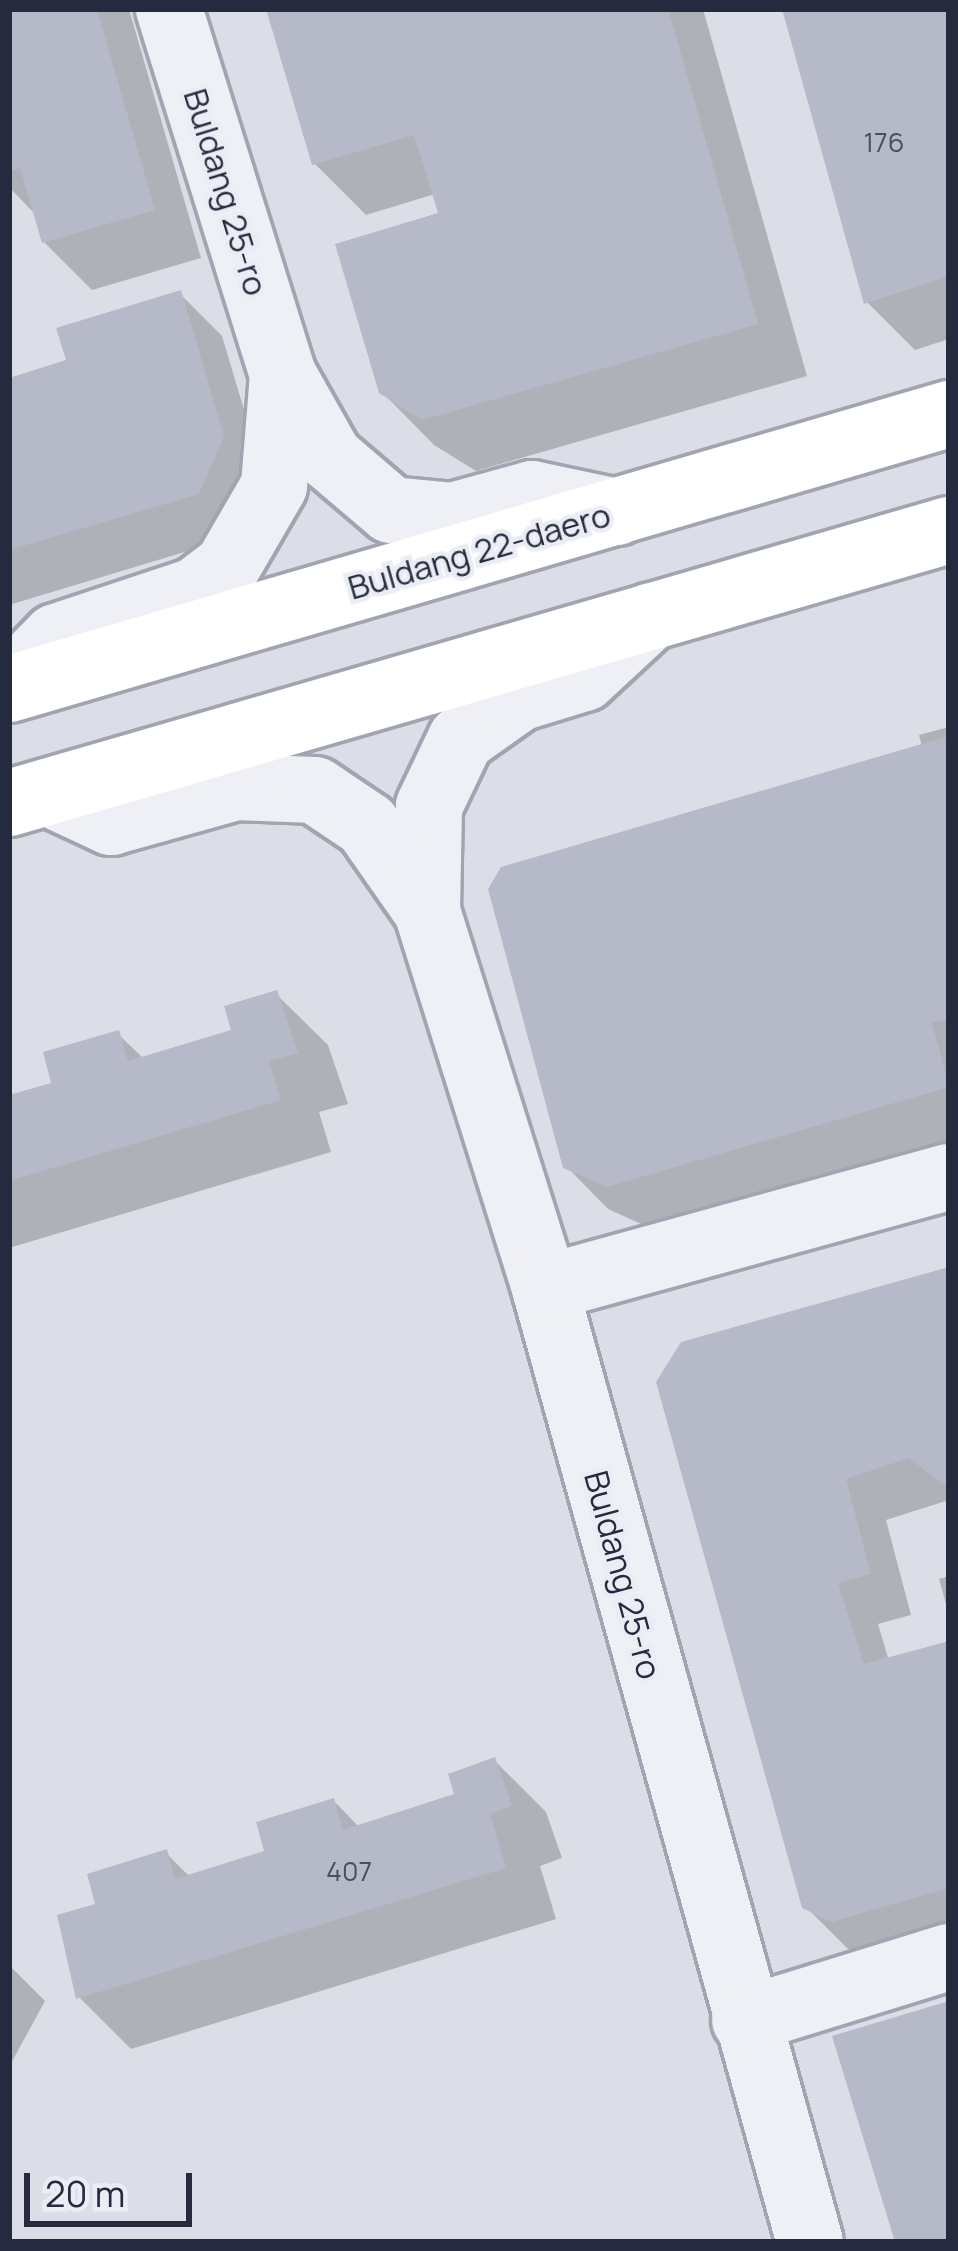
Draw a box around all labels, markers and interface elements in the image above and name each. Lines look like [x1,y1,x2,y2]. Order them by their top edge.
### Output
street label: Buldang 25-ro [176,84,276,300]
house number: 176 [864,126,904,158]
street label: Buldang 22-daero [343,495,615,607]
street label: Buldang 25-ro [576,1467,670,1683]
house number: 407 [326,1855,372,1887]
scale bar [30,2149,198,2223]
text: 20 m [45,2169,125,2218]

